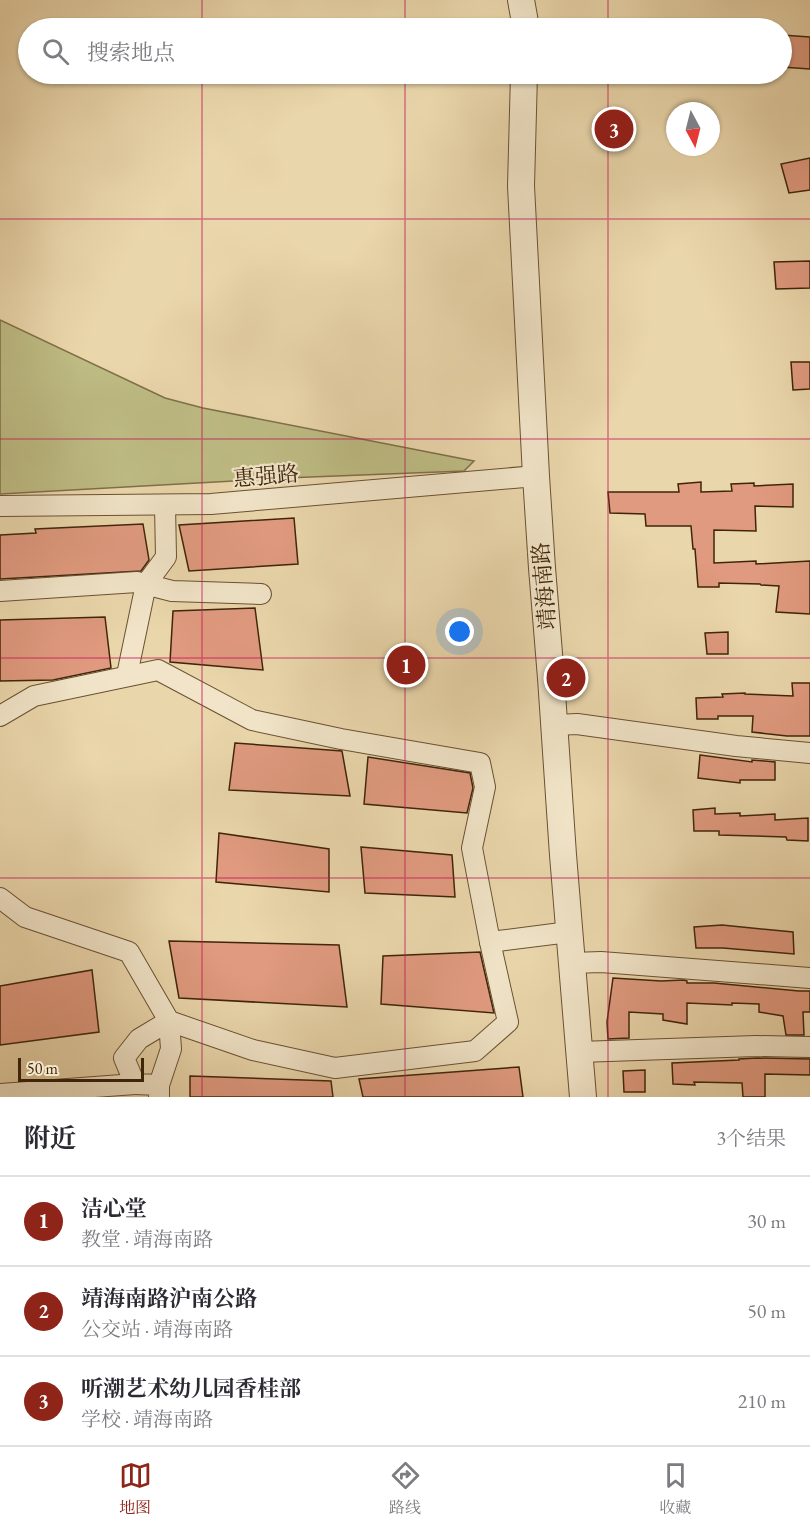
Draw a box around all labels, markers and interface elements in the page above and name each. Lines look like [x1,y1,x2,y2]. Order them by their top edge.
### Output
search box [18,18,792,84]
icon: search [39,35,72,68]
text: 搜索地点 [87,38,175,67]
north arrow [666,102,720,156]
pin: 3 [594,106,634,152]
street label: 惠强路 [232,459,300,493]
street label: 靖海南路 [526,541,562,631]
your location [445,617,474,646]
pin: 1 [386,642,426,688]
pin: 2 [546,656,586,700]
scale bar [18,1055,144,1082]
text: 50 m [27,1058,58,1079]
text: 附近 [24,1121,76,1155]
text: 3个结果 [716,1125,786,1151]
text: 洁心堂 [81,1194,147,1223]
text: 1 [38,1208,49,1234]
text: 30 m [747,1208,786,1234]
text: 教堂 · 靖海南路 [81,1226,213,1252]
text: 靖海南路沪南公路 [81,1284,257,1313]
text: 2 [38,1298,49,1324]
text: 50 m [747,1298,786,1324]
text: 公交站 · 靖海南路 [81,1316,233,1342]
text: 听潮艺术幼儿园香桂部 [81,1374,301,1403]
text: 3 [38,1388,49,1414]
text: 210 m [738,1388,786,1414]
text: 学校 · 靖海南路 [81,1406,213,1432]
tab: 地图 [119,1459,152,1518]
tab: 路线 [389,1459,422,1518]
tab: 收藏 [659,1459,692,1518]

